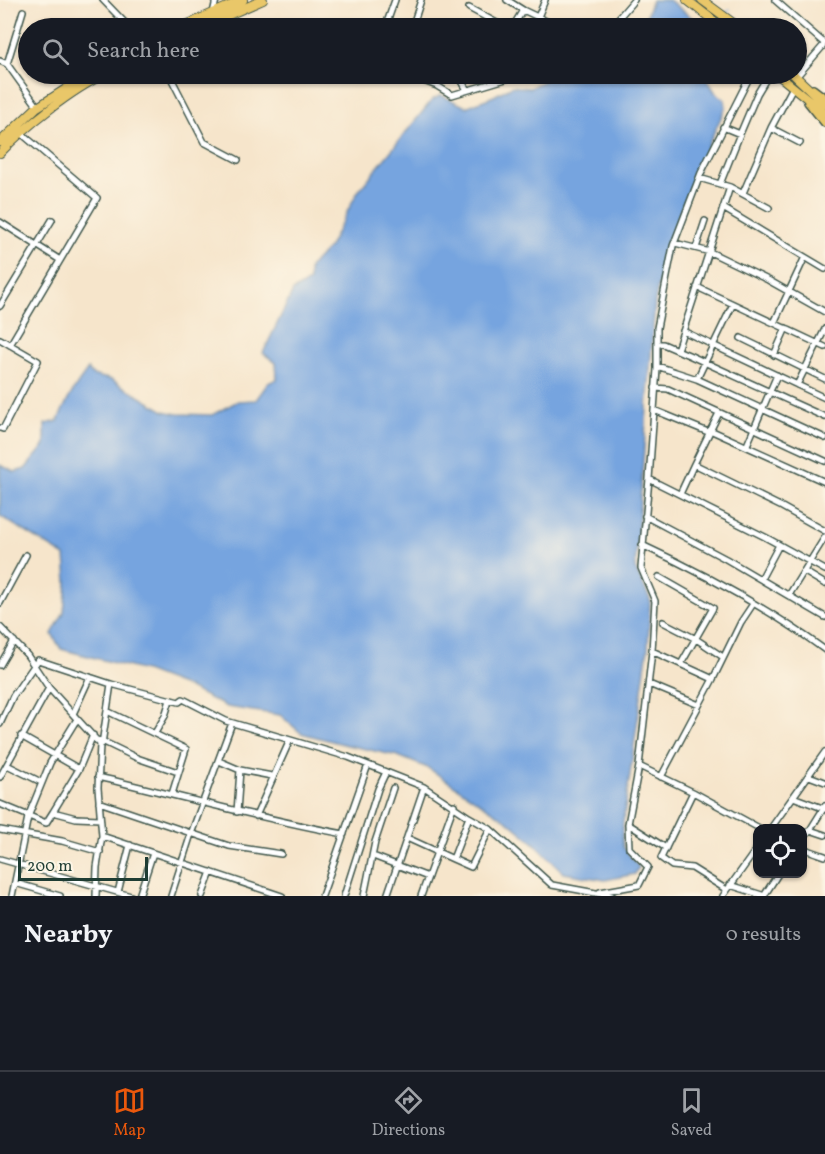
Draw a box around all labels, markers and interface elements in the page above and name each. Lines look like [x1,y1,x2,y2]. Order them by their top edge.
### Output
search box [18,18,807,84]
icon: search [39,35,72,68]
text: Search here [87,36,200,67]
map controls [753,824,807,878]
button: locate [753,824,807,878]
scale bar [18,854,148,882]
text: 200 m [27,856,72,878]
text: Nearby [24,917,113,953]
text: 0 results [726,921,801,949]
tab: Map [113,1084,146,1142]
tab: Directions [372,1084,445,1142]
tab: Saved [671,1084,712,1142]

